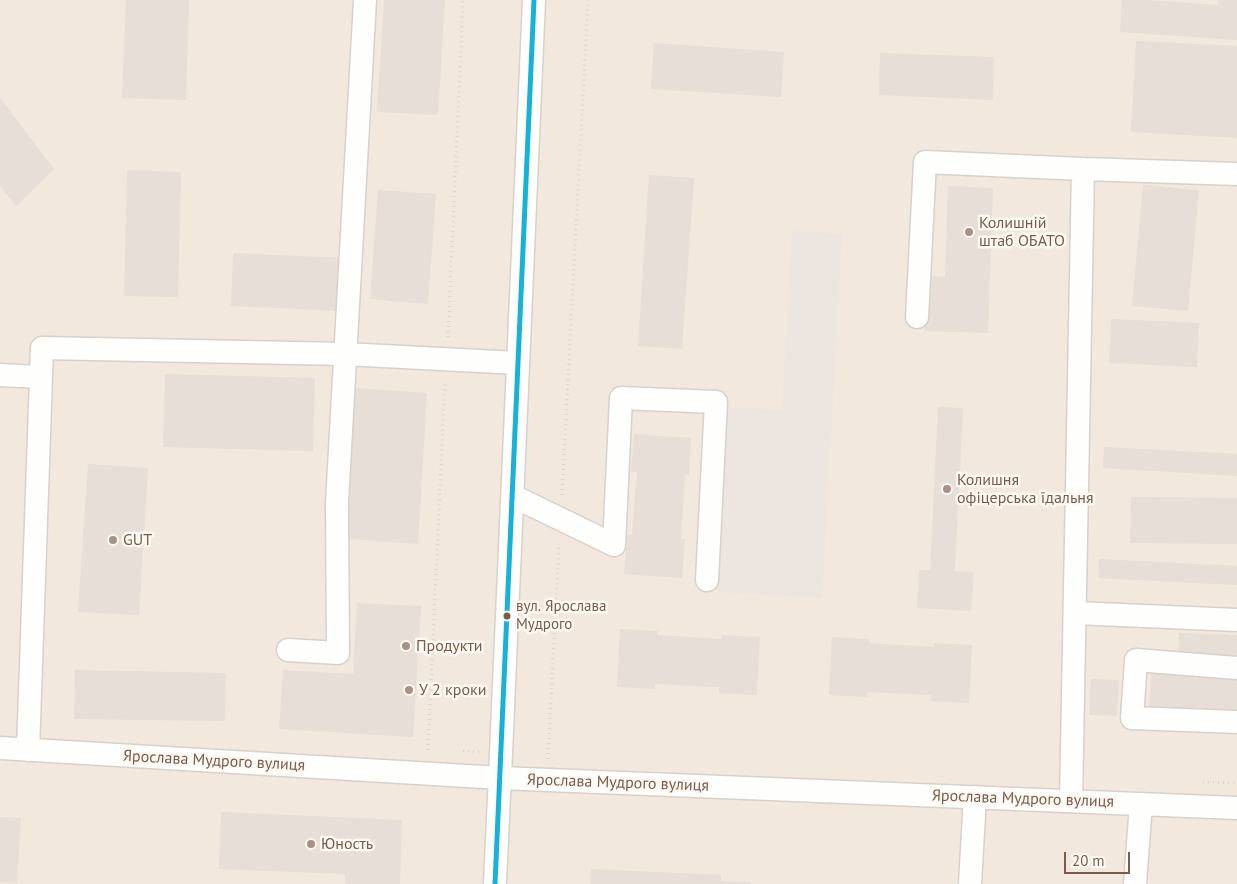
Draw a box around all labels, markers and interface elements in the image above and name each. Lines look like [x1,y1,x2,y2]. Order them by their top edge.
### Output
place label: Колишній штаб ОБАТО [979,213,1065,251]
marker: Колишній штаб ОБАТО [963,226,975,238]
place label: Колишня офіцерська їдальня [957,470,1094,508]
marker: Колишня офіцерська їдальня [941,483,953,495]
place label: GUT [123,530,152,550]
marker: GUT [107,534,119,546]
place label: вул. Ярослава Мудрого [516,598,606,633]
marker: вул. Ярослава Мудрого [502,611,512,621]
place label: Продукти [416,636,483,656]
marker: Продукти [400,640,412,652]
place label: У 2 кроки [419,680,486,700]
marker: У 2 кроки [403,684,415,696]
street label: Ярослава Мудрого вулиця [122,747,306,775]
street label: Ярослава Мудрого вулиця [527,770,709,796]
street label: Ярослава Мудрого вулиця [932,786,1114,812]
place label: Юность [321,834,373,854]
marker: Юность [305,838,317,850]
scale bar [1067,842,1133,874]
text: 20 m [1072,851,1105,870]

